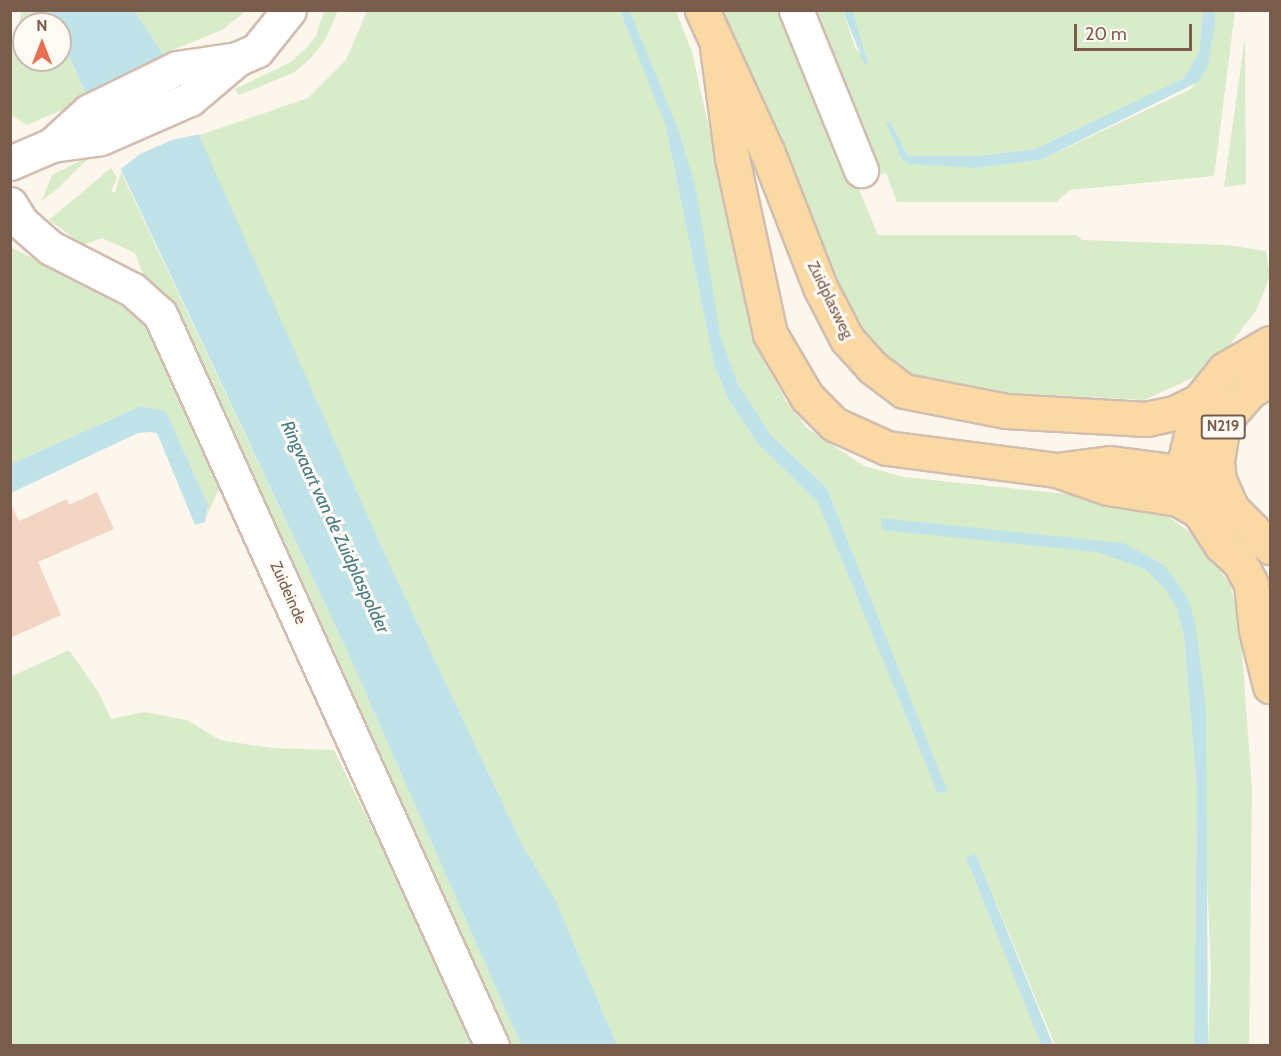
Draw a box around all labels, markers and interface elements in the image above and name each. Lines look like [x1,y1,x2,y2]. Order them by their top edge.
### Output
north arrow [12,12,72,72]
scale bar [1077,12,1196,50]
text: N [36,16,48,35]
text: 20 m [1085,23,1127,45]
street label: Zuidplasweg [803,258,857,342]
road number: N219 [1200,415,1246,439]
water label: Ringvaart van de Zuidplaspolder [276,417,394,637]
street label: Zuideinde [266,559,310,627]

